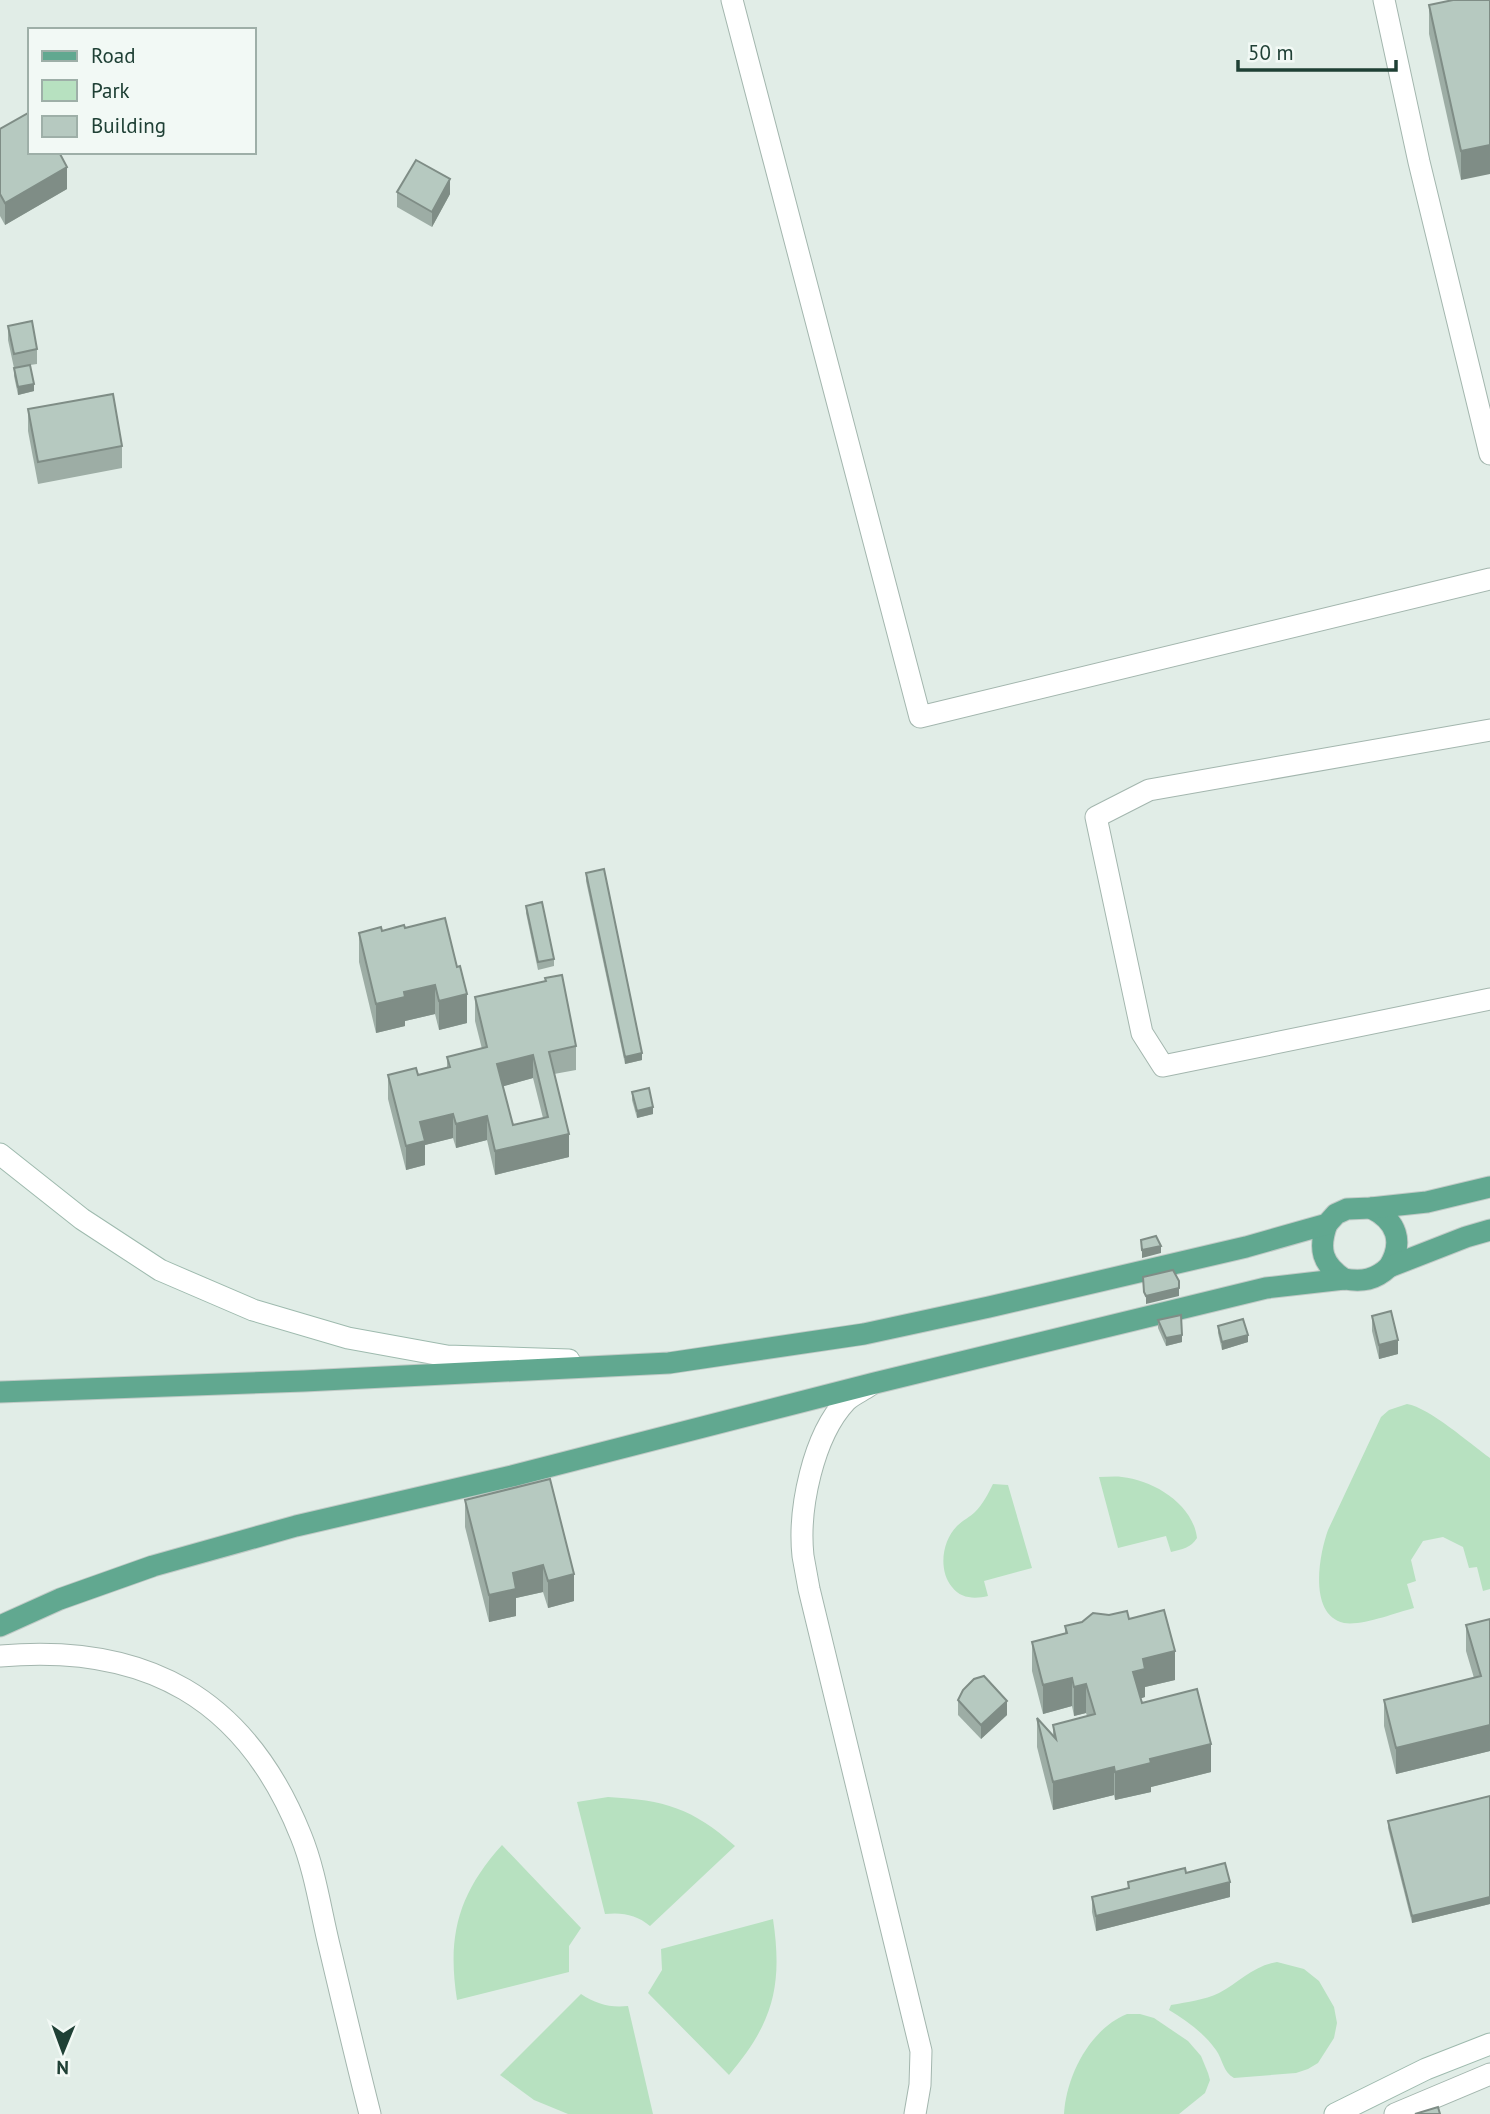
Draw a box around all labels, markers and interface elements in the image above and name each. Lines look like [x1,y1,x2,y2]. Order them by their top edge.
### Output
legend [28,28,256,154]
scale bar [1238,28,1396,72]
text: 50 m [1248,39,1294,66]
text: Road [91,42,135,69]
text: Park [91,77,130,104]
text: Building [91,112,166,139]
north arrow [28,2016,98,2086]
text: N [56,2056,69,2080]

